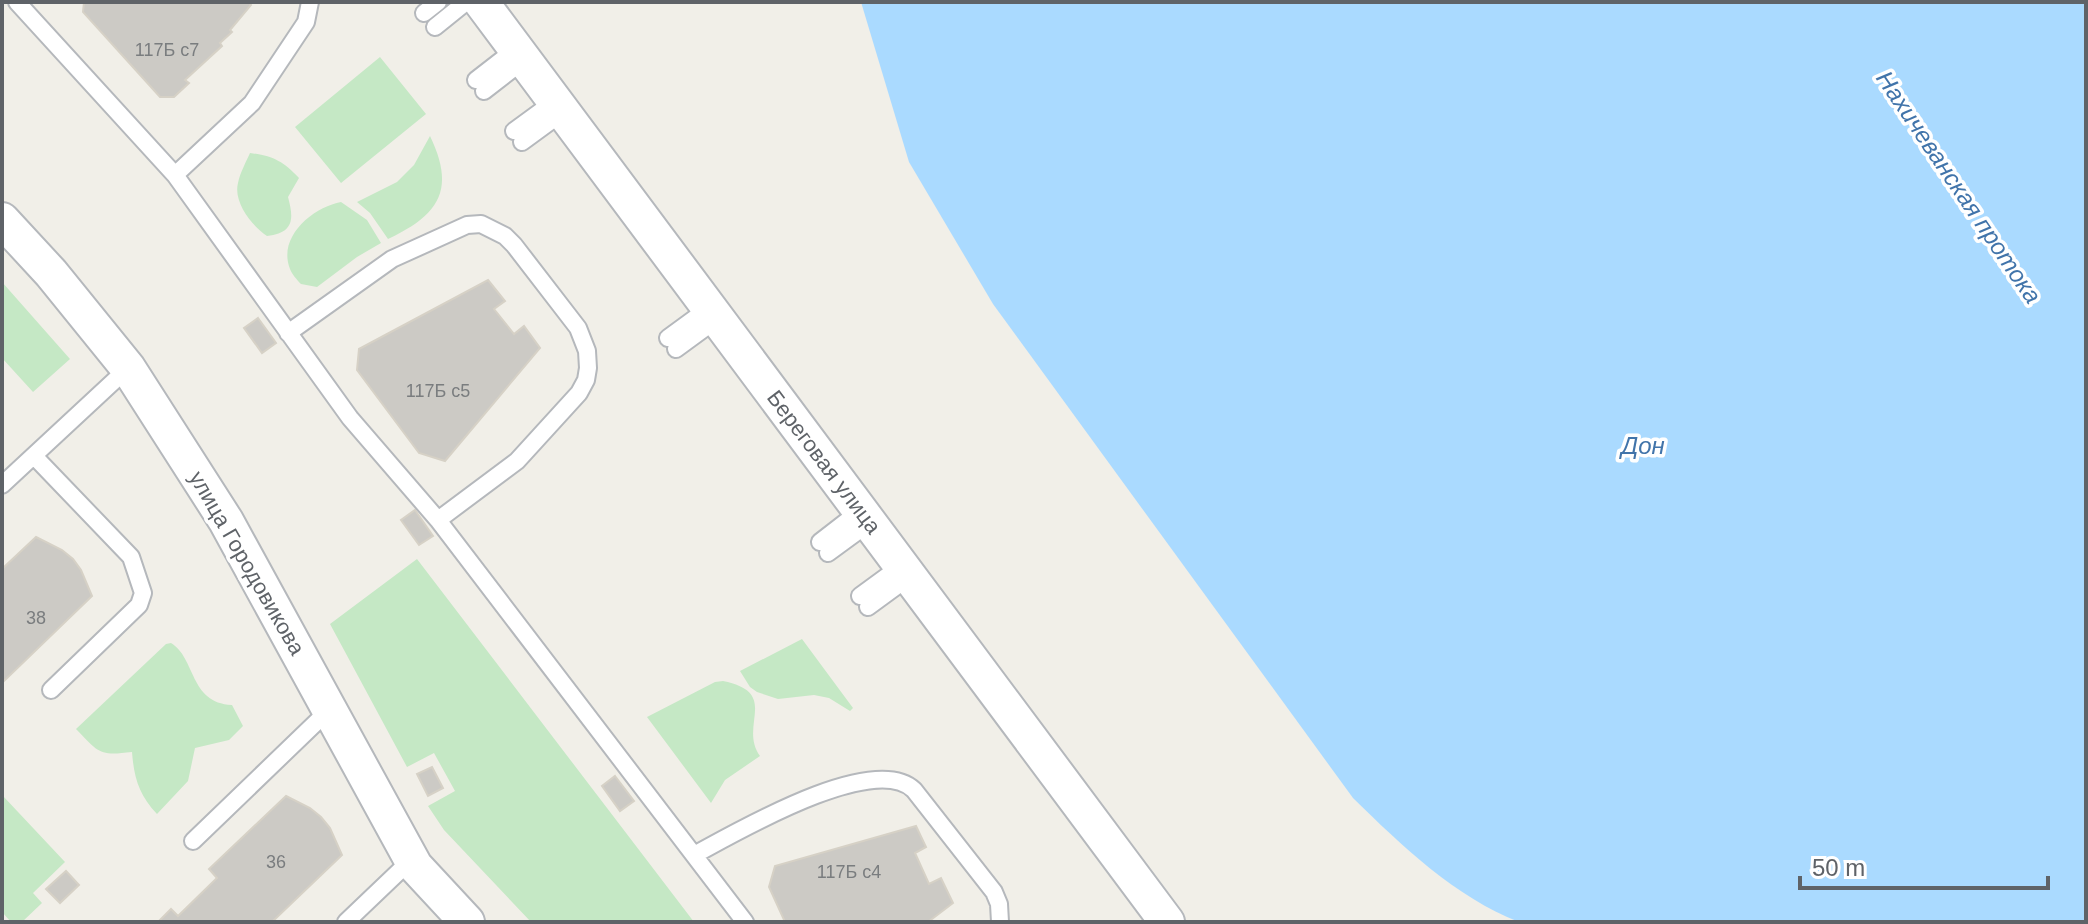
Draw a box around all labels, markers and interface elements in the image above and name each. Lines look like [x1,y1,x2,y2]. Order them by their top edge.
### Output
house number: 117Б с7 [135,40,199,60]
water label: Нахичеванская протока [1871,66,2047,308]
house number: 117Б с5 [406,381,470,401]
street label: Береговая улица [762,385,887,539]
water label: Дон [1618,432,1665,459]
street label: улица Городовикова [184,467,310,660]
house number: 38 [26,608,46,628]
scale bar [1800,840,2048,890]
house number: 36 [266,852,286,872]
text: 50 m [1812,854,1865,881]
house number: 117Б с4 [817,862,881,882]

